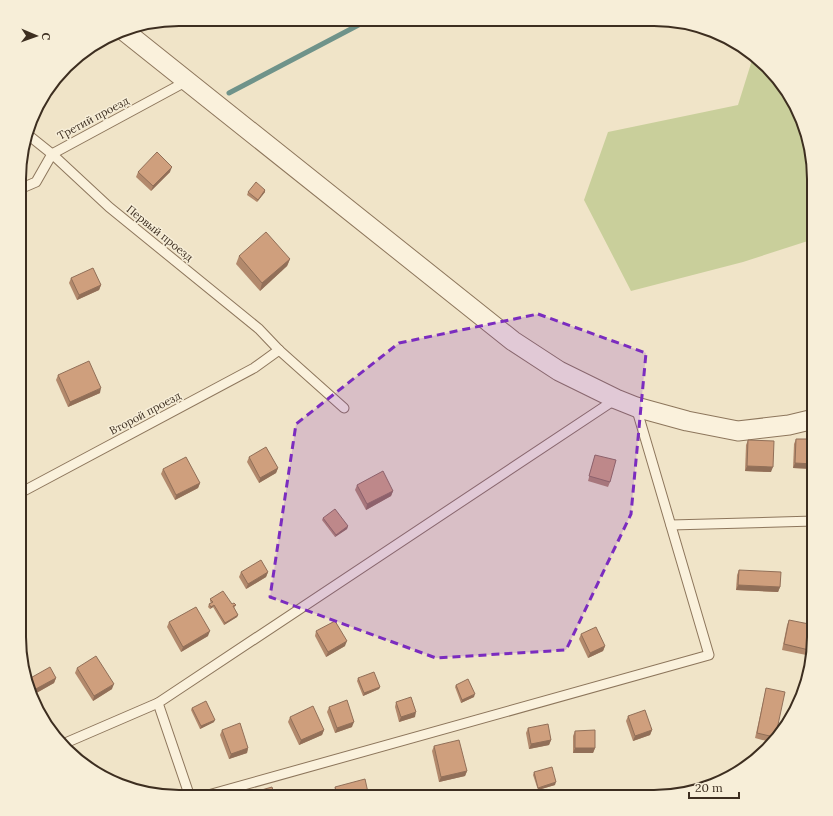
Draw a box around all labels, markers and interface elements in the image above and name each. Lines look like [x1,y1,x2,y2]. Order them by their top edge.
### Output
north arrow [16,16,56,56]
text: С [39,32,53,41]
street label: Третий проезд [55,93,132,143]
street label: Первый проезд [124,202,197,264]
street label: Второй проезд [107,388,184,438]
scale bar [689,774,739,800]
text: 20 m [695,780,723,795]

